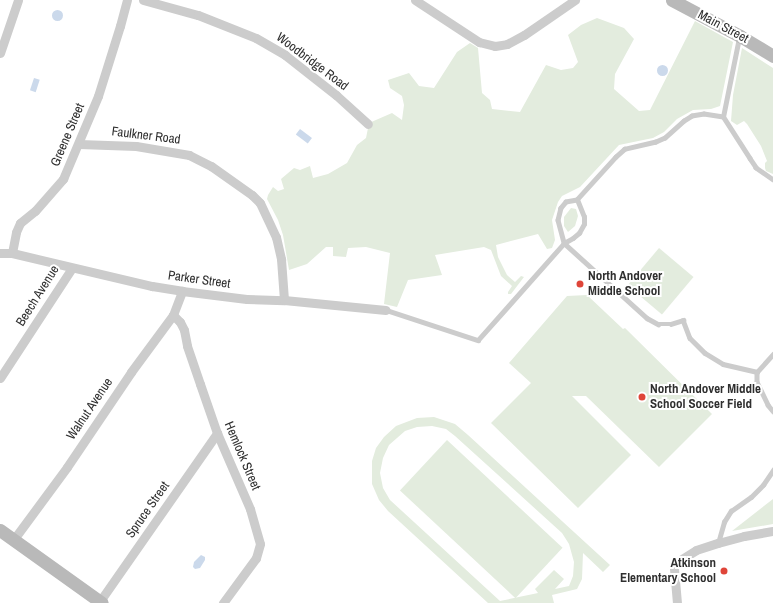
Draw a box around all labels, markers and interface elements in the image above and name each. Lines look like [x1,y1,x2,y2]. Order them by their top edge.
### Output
street label: Main Street [695,7,751,47]
street label: Woodbridge Road [273,30,351,94]
street label: Greene Street [48,101,88,169]
street label: Faulkner Road [111,124,181,148]
street label: Beech Avenue [13,263,63,329]
street label: Parker Street [167,268,231,292]
place label: North Andover Middle School [588,269,663,300]
marker: North Andover Middle School [575,279,585,289]
street label: Walnut Avenue [63,375,117,443]
place label: North Andover Middle School Soccer Field [650,382,761,413]
marker: North Andover Middle School Soccer Field [637,392,647,402]
street label: Hemlock Street [221,419,263,493]
street label: Spruce Street [123,479,173,541]
place label: Atkinson Elementary School [620,556,716,587]
marker: Atkinson Elementary School [719,566,729,576]

